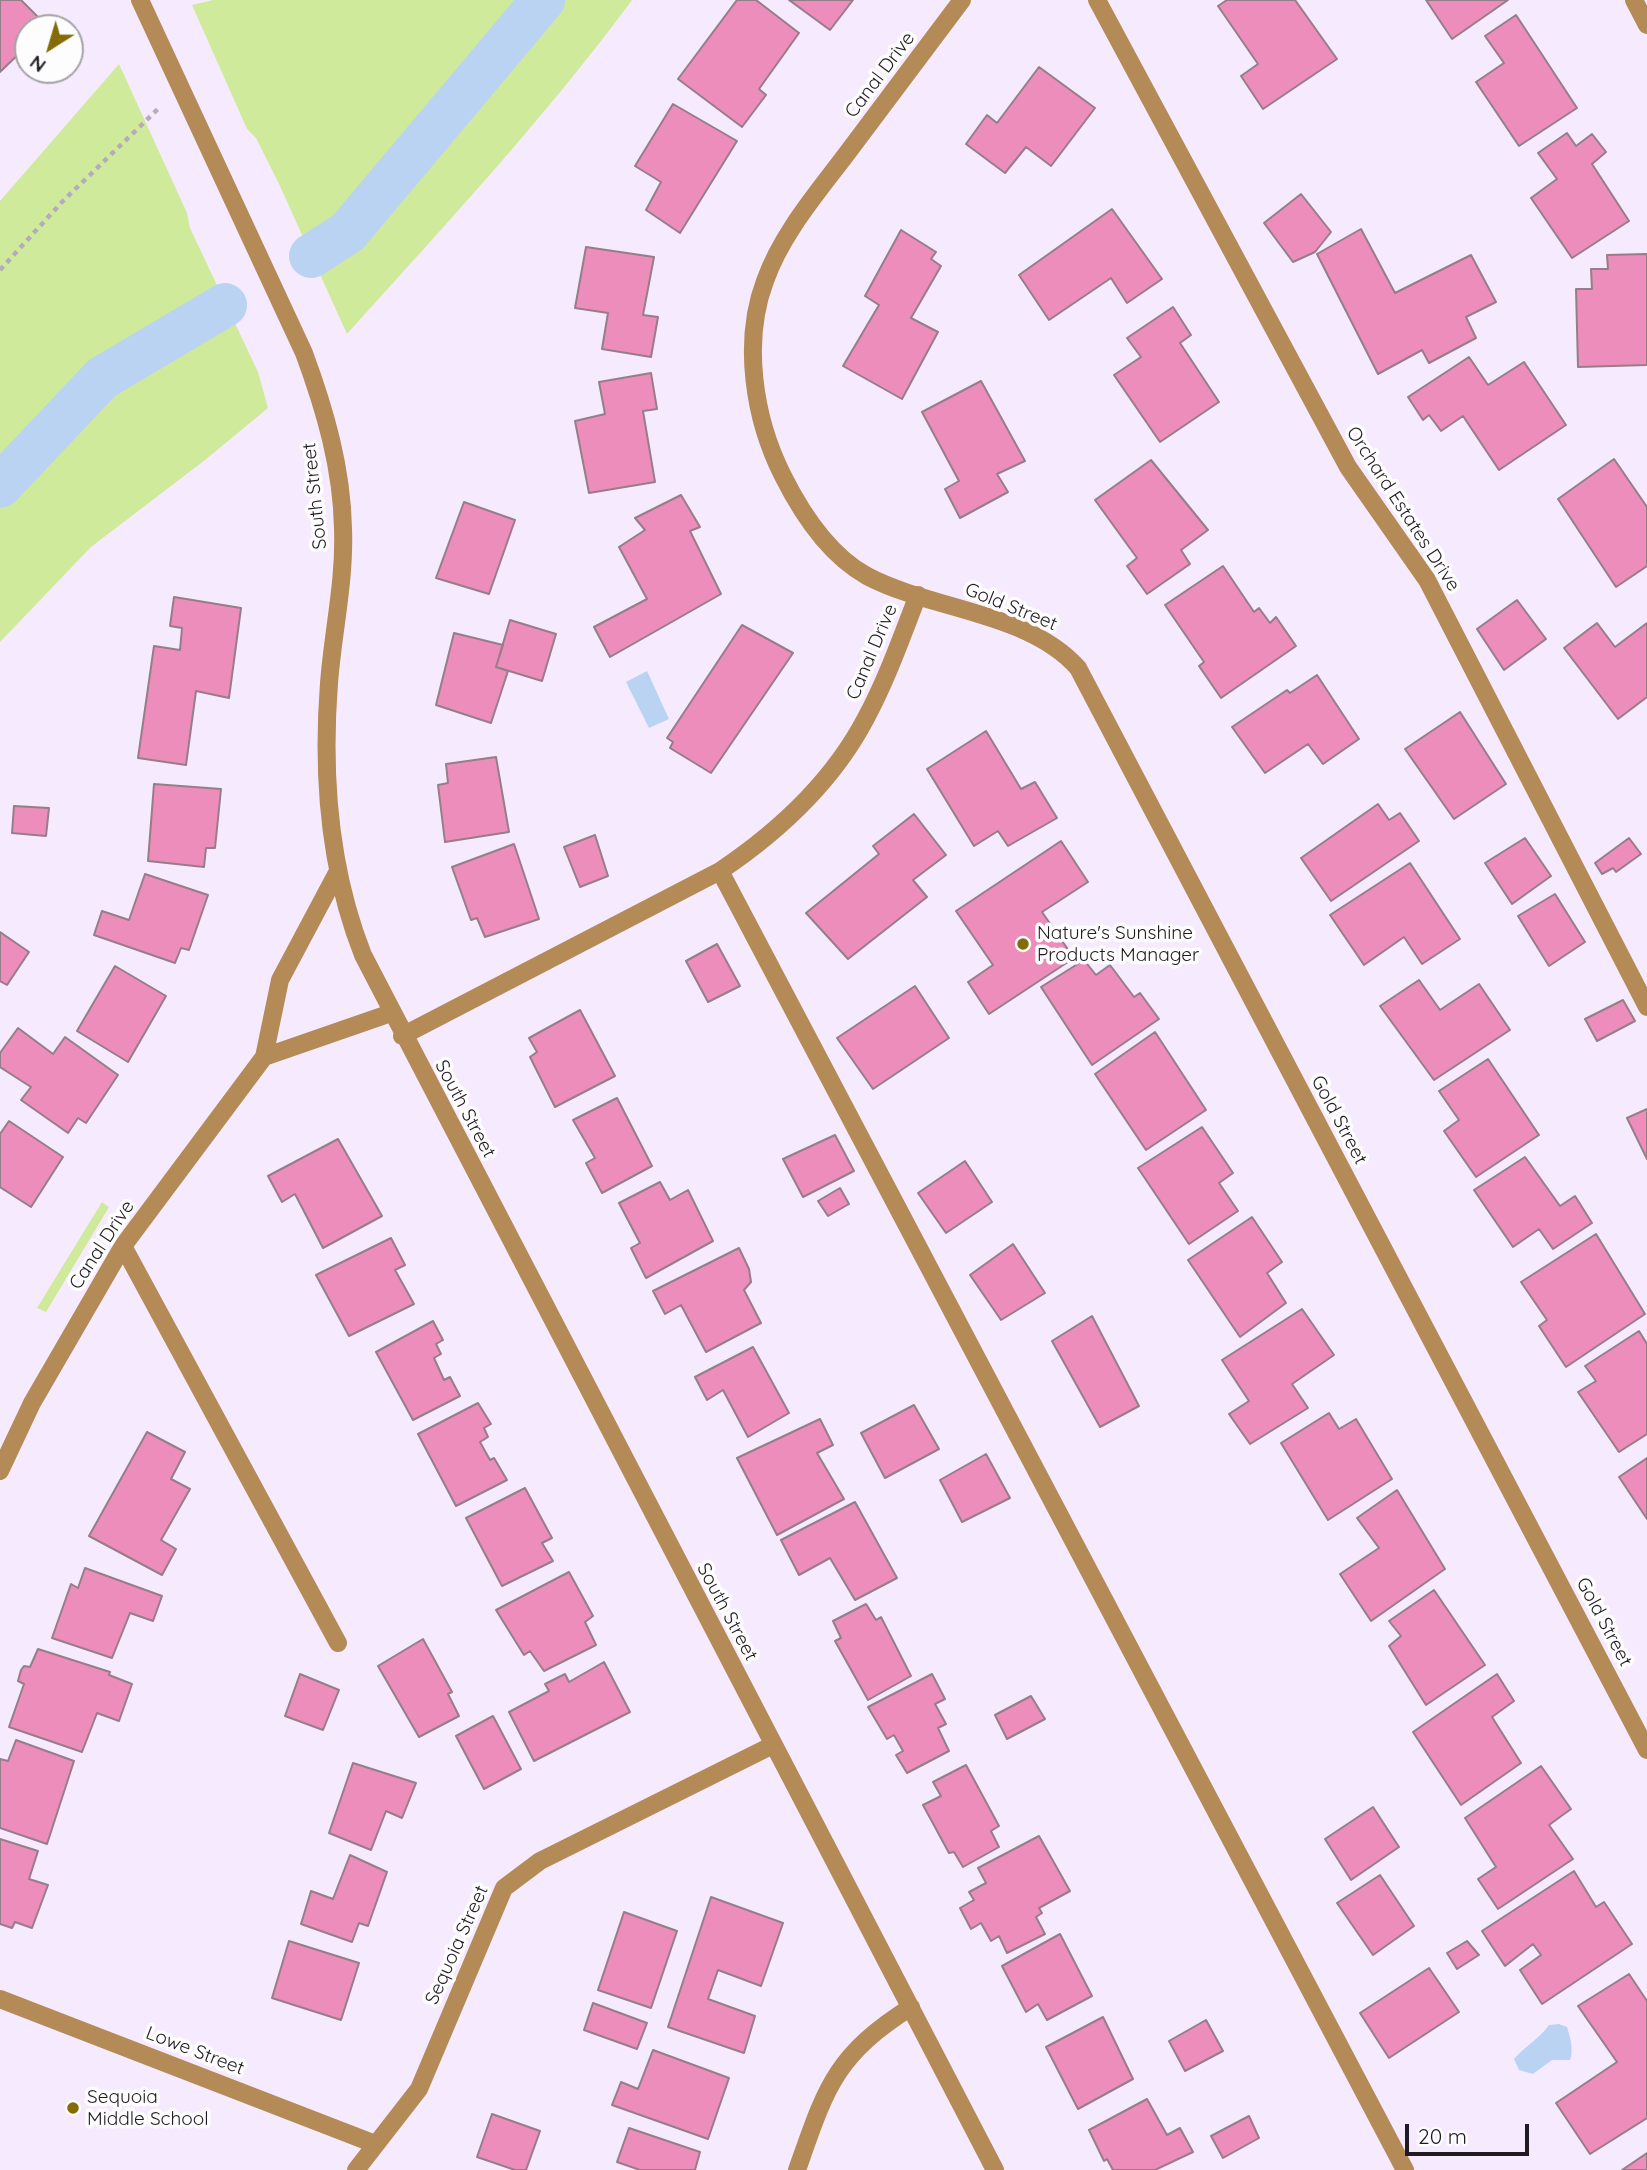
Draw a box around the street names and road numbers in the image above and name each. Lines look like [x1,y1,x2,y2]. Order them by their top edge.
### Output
street label: Canal Drive [840,28,920,122]
street label: Orchard Estates Drive [1341,422,1465,596]
street label: South Street [298,441,332,551]
street label: Gold Street [962,578,1060,636]
street label: Canal Drive [842,601,902,703]
street label: South Street [430,1056,500,1162]
street label: Gold Street [1306,1072,1372,1168]
street label: Canal Drive [65,1196,139,1294]
street label: South Street [692,1559,762,1665]
street label: Gold Street [1571,1574,1637,1670]
street label: Sequoia Street [421,1882,493,2008]
street label: Lowe Street [142,2022,248,2080]

